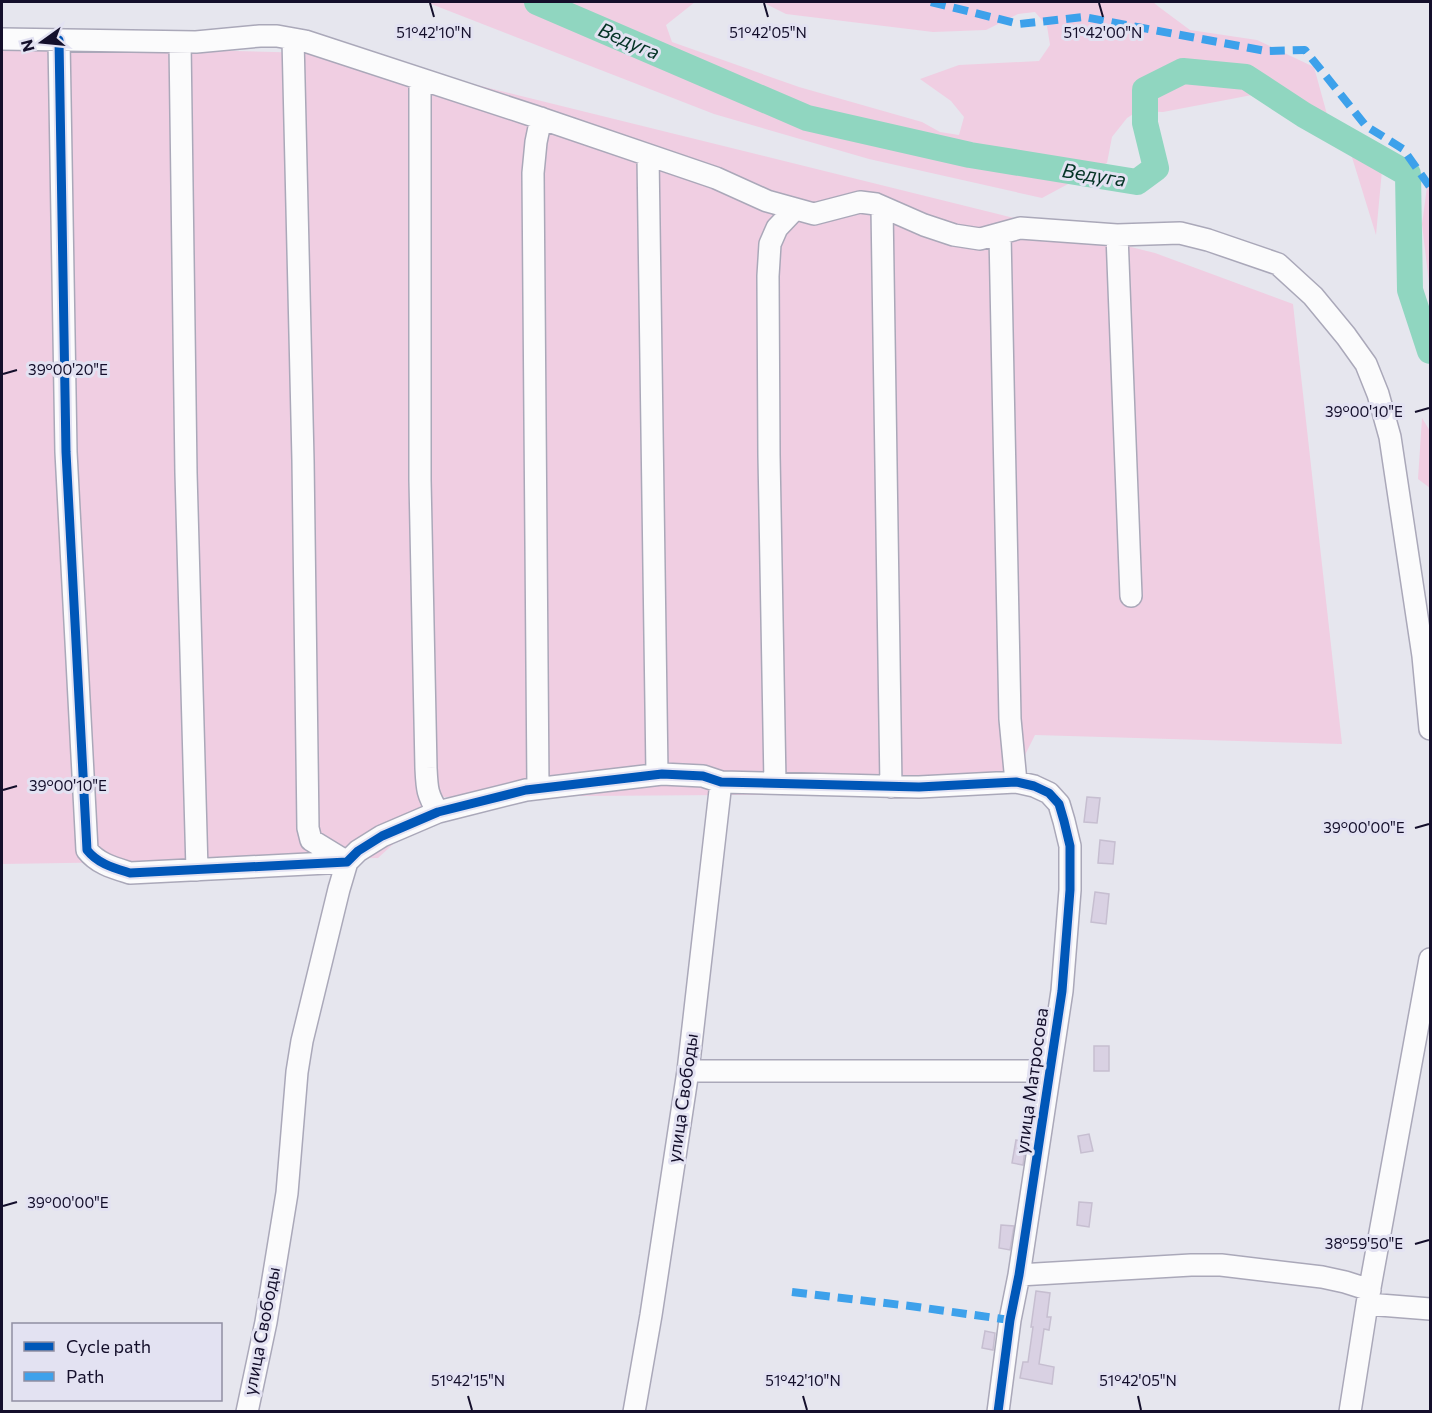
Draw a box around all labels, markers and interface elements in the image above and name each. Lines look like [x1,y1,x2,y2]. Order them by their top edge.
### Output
north arrow [12,12,72,72]
water label: Ведуга [595,16,664,64]
text: 51°42'10"N [396,23,472,41]
text: 51°42'05"N [729,23,807,41]
text: 51°42'00"N [1064,23,1142,41]
text: N [16,38,38,54]
water label: Ведуга [1061,157,1128,191]
text: 39°00'20"E [28,360,108,378]
text: 39°00'10"E [1325,402,1403,420]
text: 39°00'10"E [29,776,107,794]
text: 39°00'00"E [1323,818,1405,836]
street label: улица Матросова [1010,1006,1052,1155]
street label: улица Свободы [662,1032,702,1164]
text: 39°00'00"E [27,1193,109,1211]
text: 38°59'50"E [1325,1234,1403,1252]
street label: улица Свободы [238,1265,284,1397]
legend [12,1323,222,1401]
text: Cycle path [66,1335,151,1357]
text: Path [66,1365,104,1387]
text: 51°42'15"N [431,1371,505,1389]
text: 51°42'10"N [765,1371,841,1389]
text: 51°42'05"N [1099,1371,1177,1389]

